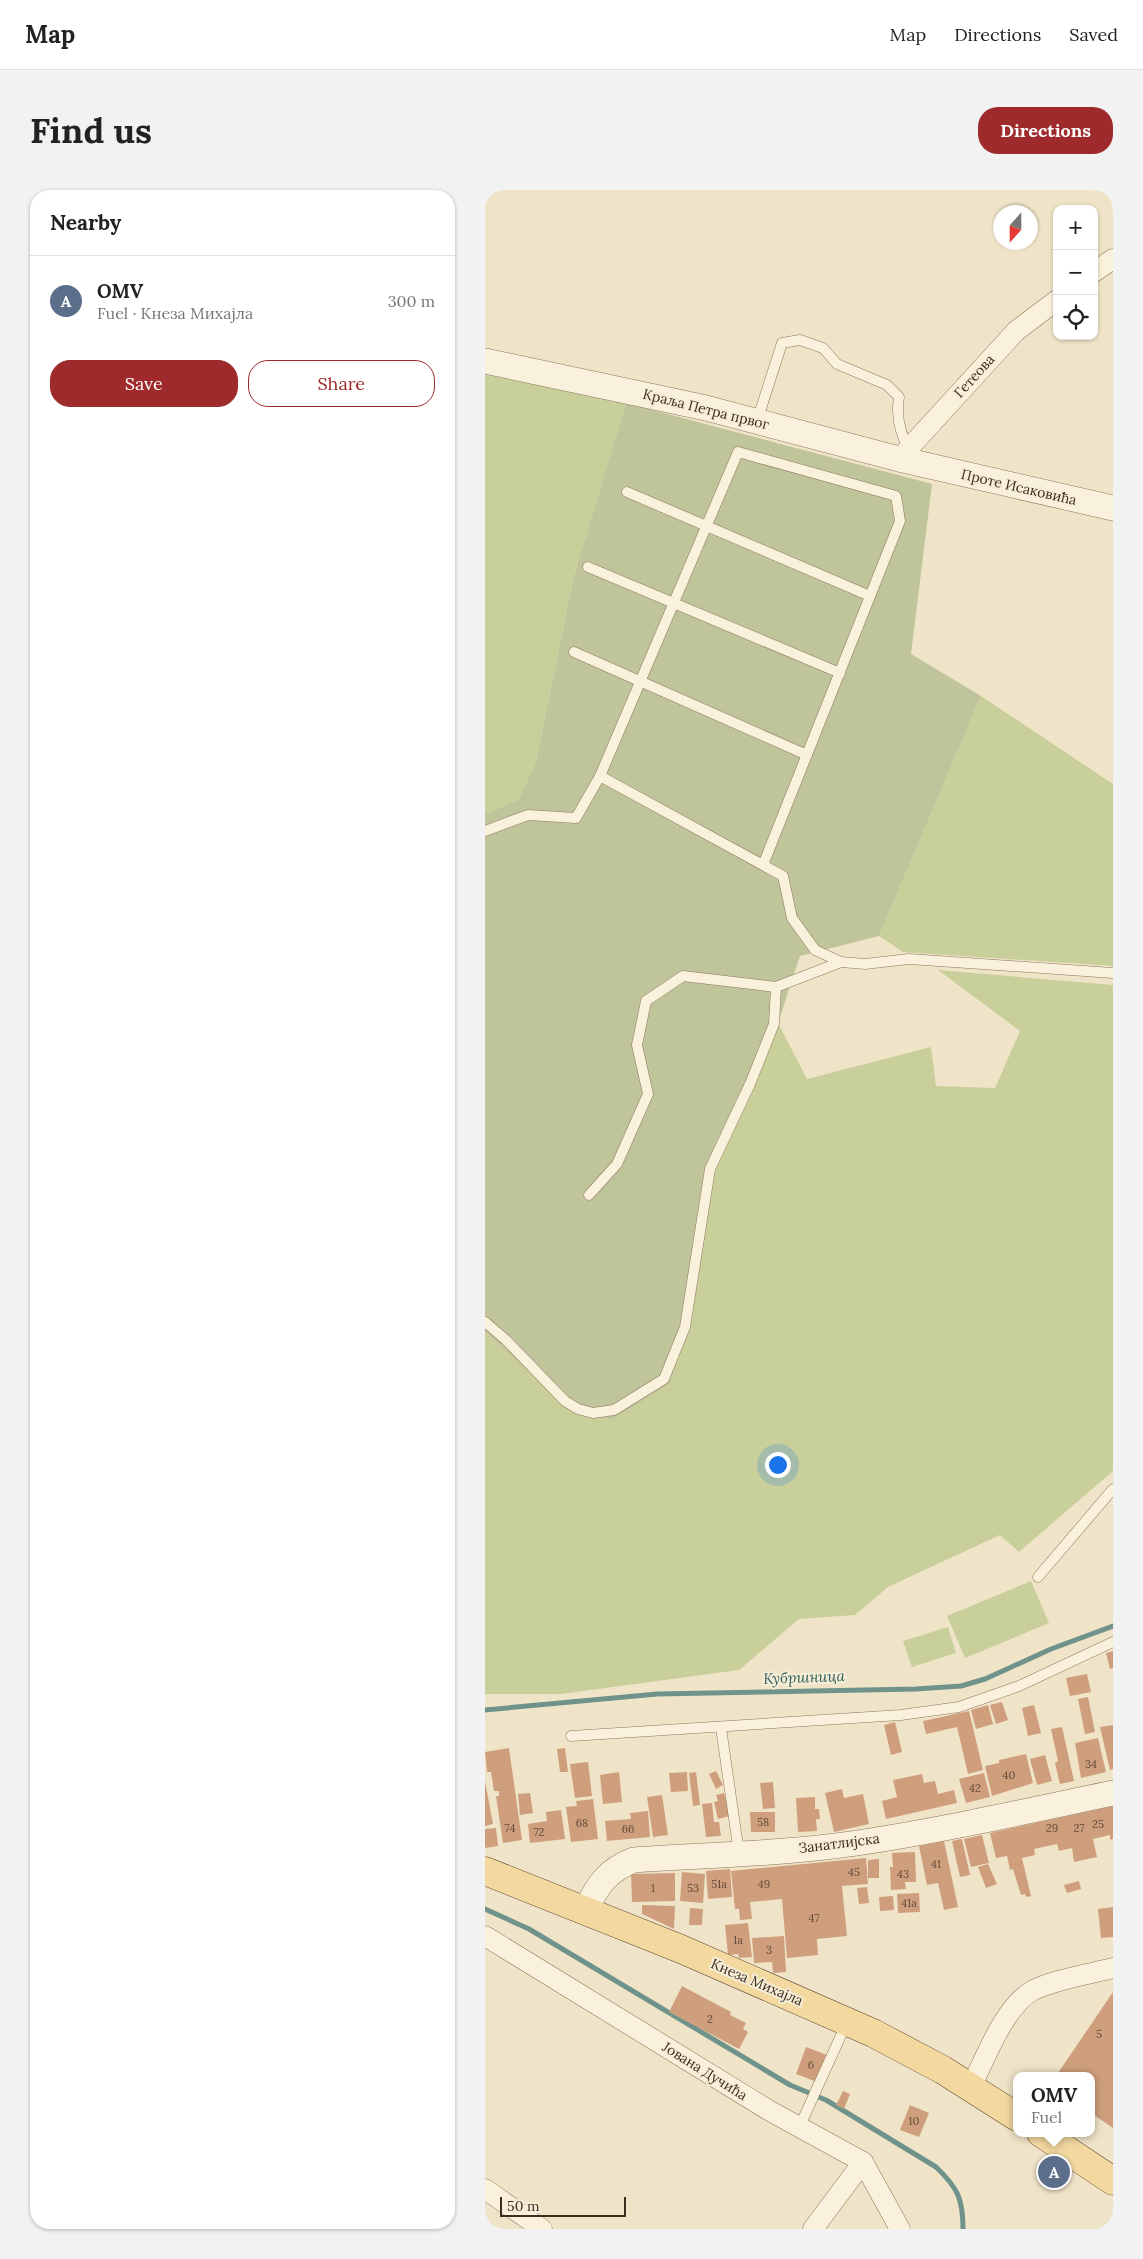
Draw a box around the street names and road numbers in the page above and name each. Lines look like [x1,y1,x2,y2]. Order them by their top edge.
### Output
street label: Гетеова [950,350,998,402]
street label: Краља Петра првог [641,385,771,433]
street label: Проте Исаковића [959,465,1079,509]
street label: Занатлијска [797,1829,881,1857]
street label: Кнеза Михајла [708,1954,806,2010]
street label: Јована Дучића [658,2037,751,2104]

